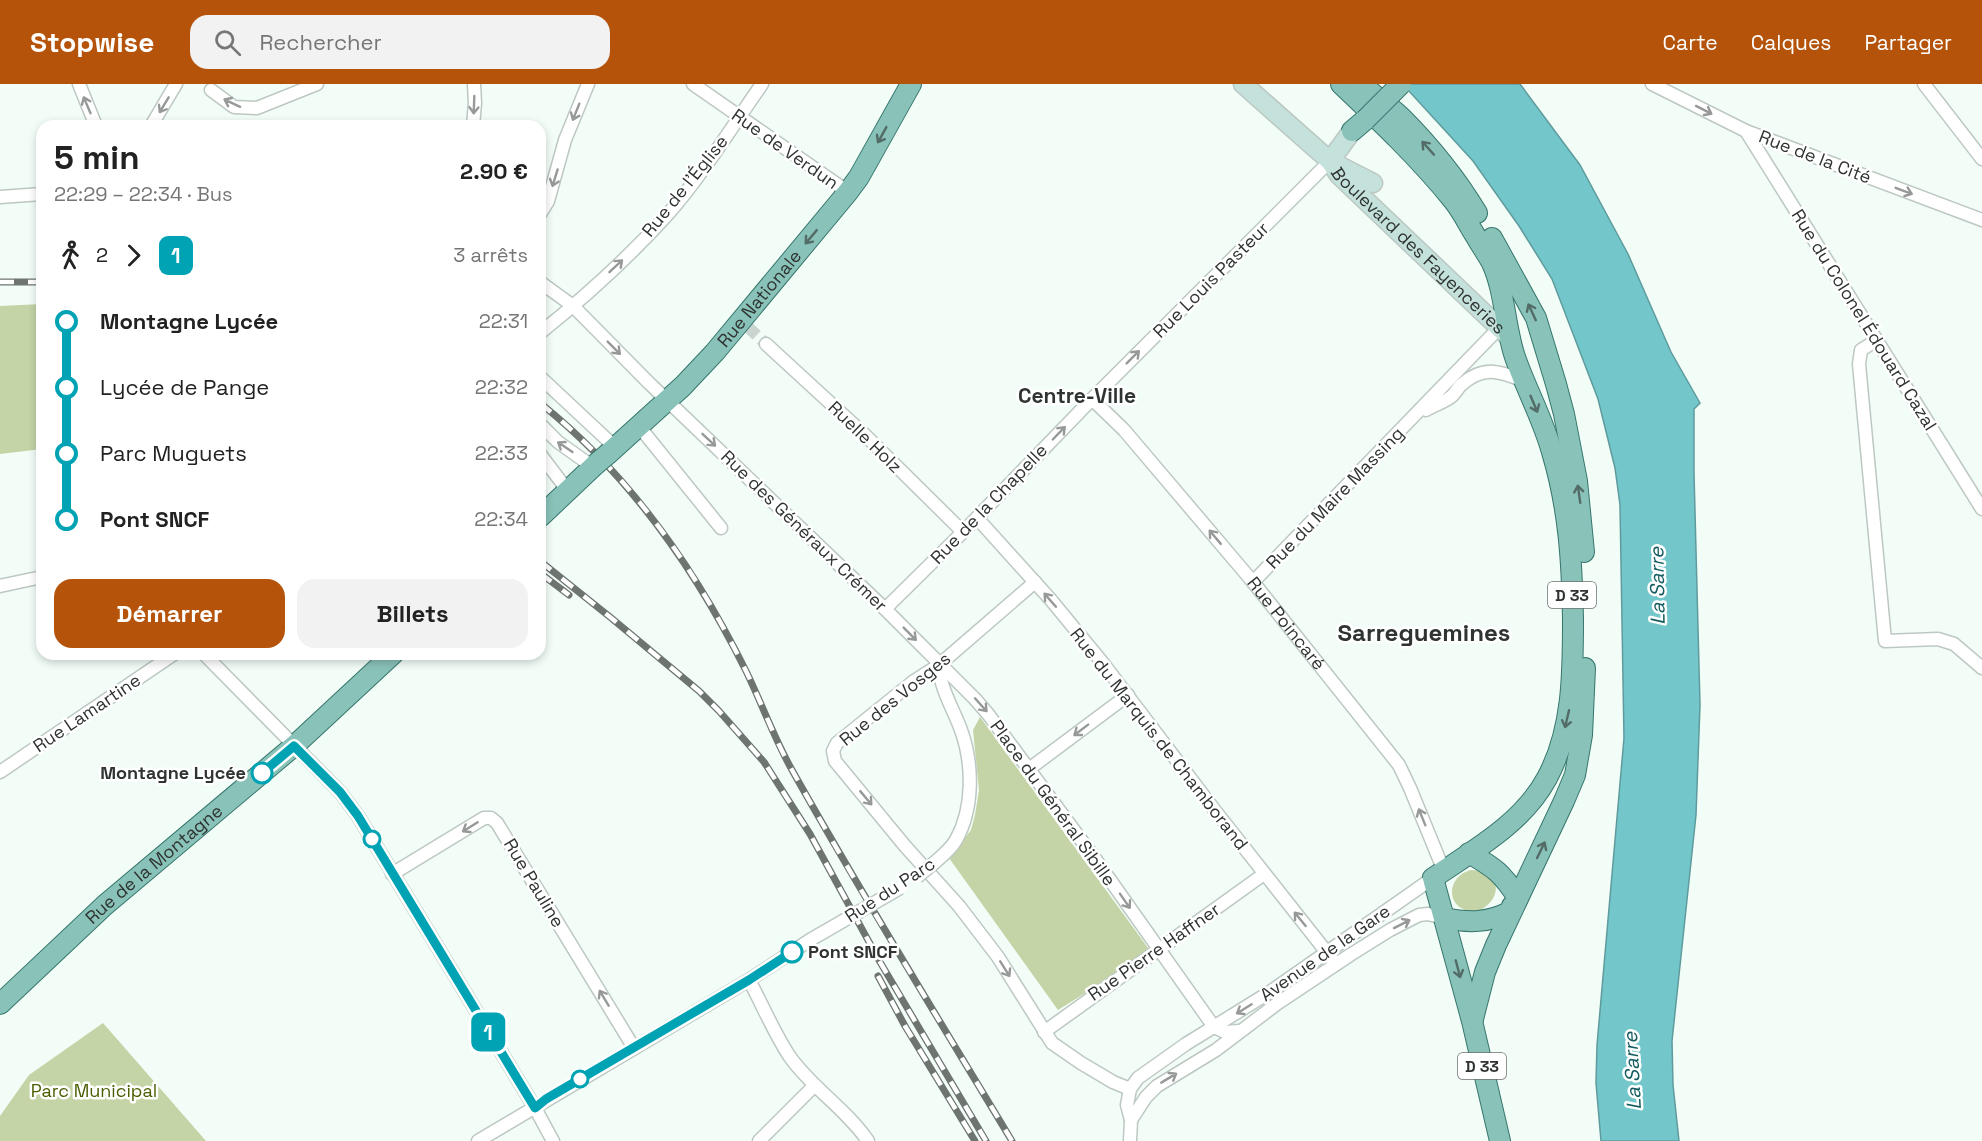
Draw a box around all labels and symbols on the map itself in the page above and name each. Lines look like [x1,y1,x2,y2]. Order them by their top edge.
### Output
one-way arrow [469,95,480,114]
one-way arrow [157,96,169,113]
one-way arrow [81,97,92,115]
one-way arrow [224,97,242,108]
one-way arrow [570,102,581,121]
street label: Rue de Verdun [727,103,843,194]
one-way arrow [1695,105,1713,117]
street label: Rue de la Cité [1756,125,1875,189]
one-way arrow [876,126,888,143]
street label: Rue de l'Église [637,130,733,241]
one-way arrow [1421,141,1435,156]
street label: Boulevard des Fayenceries [1326,163,1511,339]
one-way arrow [549,168,560,187]
one-way arrow [1895,186,1913,197]
street label: Rue du Colonel Édouard Cazal [1787,205,1942,435]
street label: Rue Louis Pasteur [1148,217,1274,342]
one-way arrow [804,229,817,245]
street label: Rue Nationale [712,245,806,352]
one-way arrow [609,259,624,273]
one-way arrow [1526,303,1538,321]
one-way arrow [606,340,621,355]
one-way arrow [1126,350,1141,365]
district label: Centre-Ville [1018,382,1136,409]
one-way arrow [1529,394,1540,413]
street label: Ruelle Holz [824,396,907,478]
street label: Rue du Maire Massing [1261,422,1408,574]
one-way arrow [1052,425,1066,440]
one-way arrow [701,433,716,447]
street label: Rue de la Chapelle [925,439,1052,569]
one-way arrow [558,441,574,453]
street label: Rue des Généraux Crémer [716,445,893,616]
one-way arrow [1573,484,1584,504]
one-way arrow [1209,529,1222,545]
water label: La Sarre [1643,546,1671,625]
street label: Rue Poincaré [1242,572,1331,675]
road number: D 33 [1548,582,1596,608]
one-way arrow [1044,592,1057,608]
district label: Sarreguemines [1338,617,1510,648]
street label: Rue du Marquis de Chamborand [1065,623,1253,854]
one-way arrow [903,626,918,641]
street label: Rue des Vosges [834,647,955,751]
street label: Rue Lamartine [29,668,145,757]
one-way arrow [973,698,988,713]
one-way arrow [1560,709,1572,728]
street label: Place du Général Sibille [985,715,1121,890]
one-way arrow [1073,723,1089,736]
place label: Montagne Lycée [100,761,246,784]
marker: Montagne Lycée [251,762,273,784]
one-way arrow [859,790,873,805]
street label: Rue de la Montagne [80,799,227,929]
one-way arrow [1416,808,1427,826]
one-way arrow [462,821,479,833]
unlabelled marker [363,830,381,848]
street label: Rue Pauline [499,834,570,931]
one-way arrow [1536,841,1548,859]
street label: Rue du Parc [840,852,939,927]
one-way arrow [1119,892,1131,909]
street label: Rue Pierre Haffner [1083,897,1224,1006]
street label: Avenue de la Gare [1255,899,1394,1006]
one-way arrow [1293,911,1306,927]
one-way arrow [1392,918,1410,929]
place label: Pont SNCF [808,940,898,963]
marker: Pont SNCF [781,941,803,963]
one-way arrow [999,960,1011,977]
one-way arrow [1453,960,1465,979]
one-way arrow [597,990,609,1007]
one-way arrow [1236,1003,1253,1015]
line badge: 1 [468,1012,508,1052]
water label: La Sarre [1617,1030,1647,1111]
road number: D 33 [1458,1053,1506,1079]
unlabelled marker [571,1070,589,1088]
one-way arrow [1160,1072,1177,1084]
park label: Parc Municipal [31,1079,157,1102]

